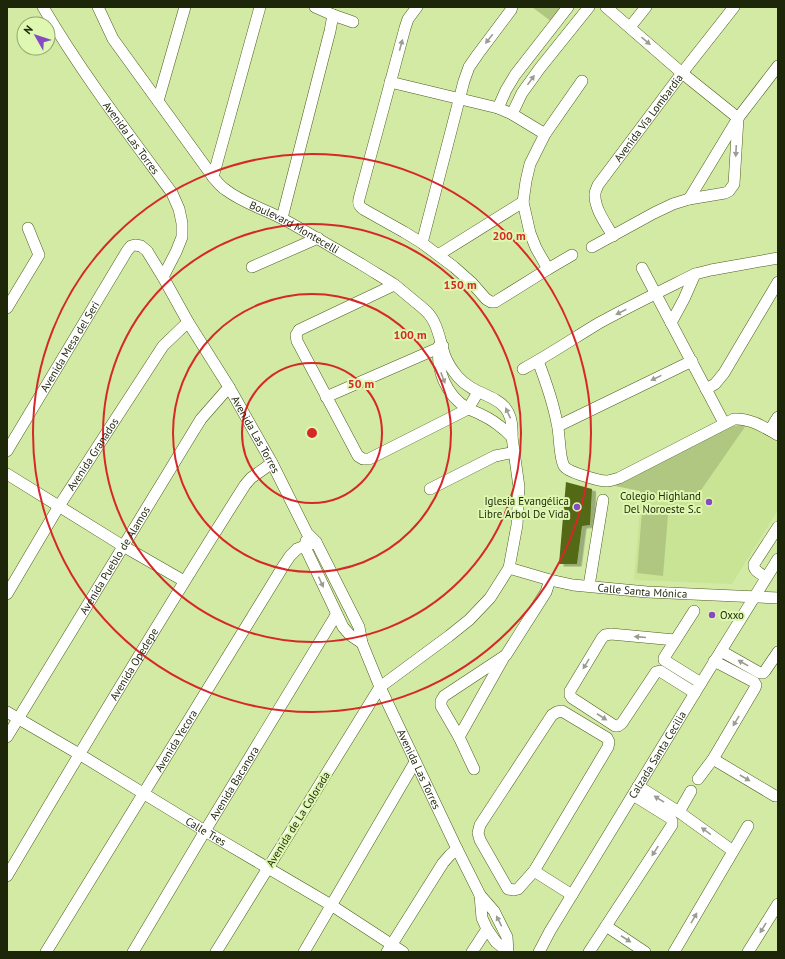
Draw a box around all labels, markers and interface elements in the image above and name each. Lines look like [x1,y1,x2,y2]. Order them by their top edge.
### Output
north arrow [16,16,56,56]
text: N [21,22,36,37]
one-way arrow [485,33,494,44]
one-way arrow [641,37,652,46]
one-way arrow [398,38,404,51]
street label: Avenida Vía Lombardia [611,71,686,164]
one-way arrow [527,74,535,85]
street label: Avenida Las Torres [100,99,163,177]
one-way arrow [733,145,739,158]
street label: Boulevard Montecelli [247,198,342,257]
text: 200 m [492,228,526,243]
text: 150 m [443,277,477,292]
street label: Avenida Mesa del Seri [37,298,102,394]
one-way arrow [615,309,627,315]
text: 100 m [393,327,427,342]
one-way arrow [440,373,446,385]
one-way arrow [651,375,662,381]
text: 50 m [348,376,374,391]
street label: Avenida Las Torres [228,393,283,476]
one-way arrow [505,407,511,419]
street label: Avenida Granados [64,415,122,493]
centre of rings [305,426,319,440]
place label: Colegio Highland Del Noroeste S.c [620,489,701,516]
place label: Iglesia Evangélica Libre Arbol De Vida [478,494,569,521]
marker: Colegio Highland Del Noroeste S.c [704,497,714,507]
marker: Iglesia Evangélica Libre Arbol De Vida [572,502,582,512]
street label: Avenida Pueblo de Alamos [76,503,153,617]
one-way arrow [318,576,325,588]
street label: Calle Santa Mónica [597,580,688,601]
place label: Oxxo [720,608,744,622]
marker: Oxxo [707,610,717,620]
street label: Avenida Opedepe [107,625,161,703]
one-way arrow [634,633,646,640]
one-way arrow [582,658,589,670]
one-way arrow [737,660,749,667]
street label: Avenida Yecora [152,707,200,774]
street label: Calzada Santa Cecilia [625,708,689,801]
one-way arrow [596,714,608,721]
one-way arrow [732,715,739,727]
street label: Avenida Las Torres [394,727,444,812]
street label: Avenida Bacanora [206,744,262,822]
street label: Avenida de La Colorada [263,769,333,869]
one-way arrow [739,775,751,782]
one-way arrow [654,795,664,803]
street label: Calle Tres [183,814,229,849]
one-way arrow [701,827,711,835]
one-way arrow [651,846,659,856]
one-way arrow [690,912,697,924]
one-way arrow [496,915,502,927]
one-way arrow [759,923,767,933]
one-way arrow [620,935,631,943]

